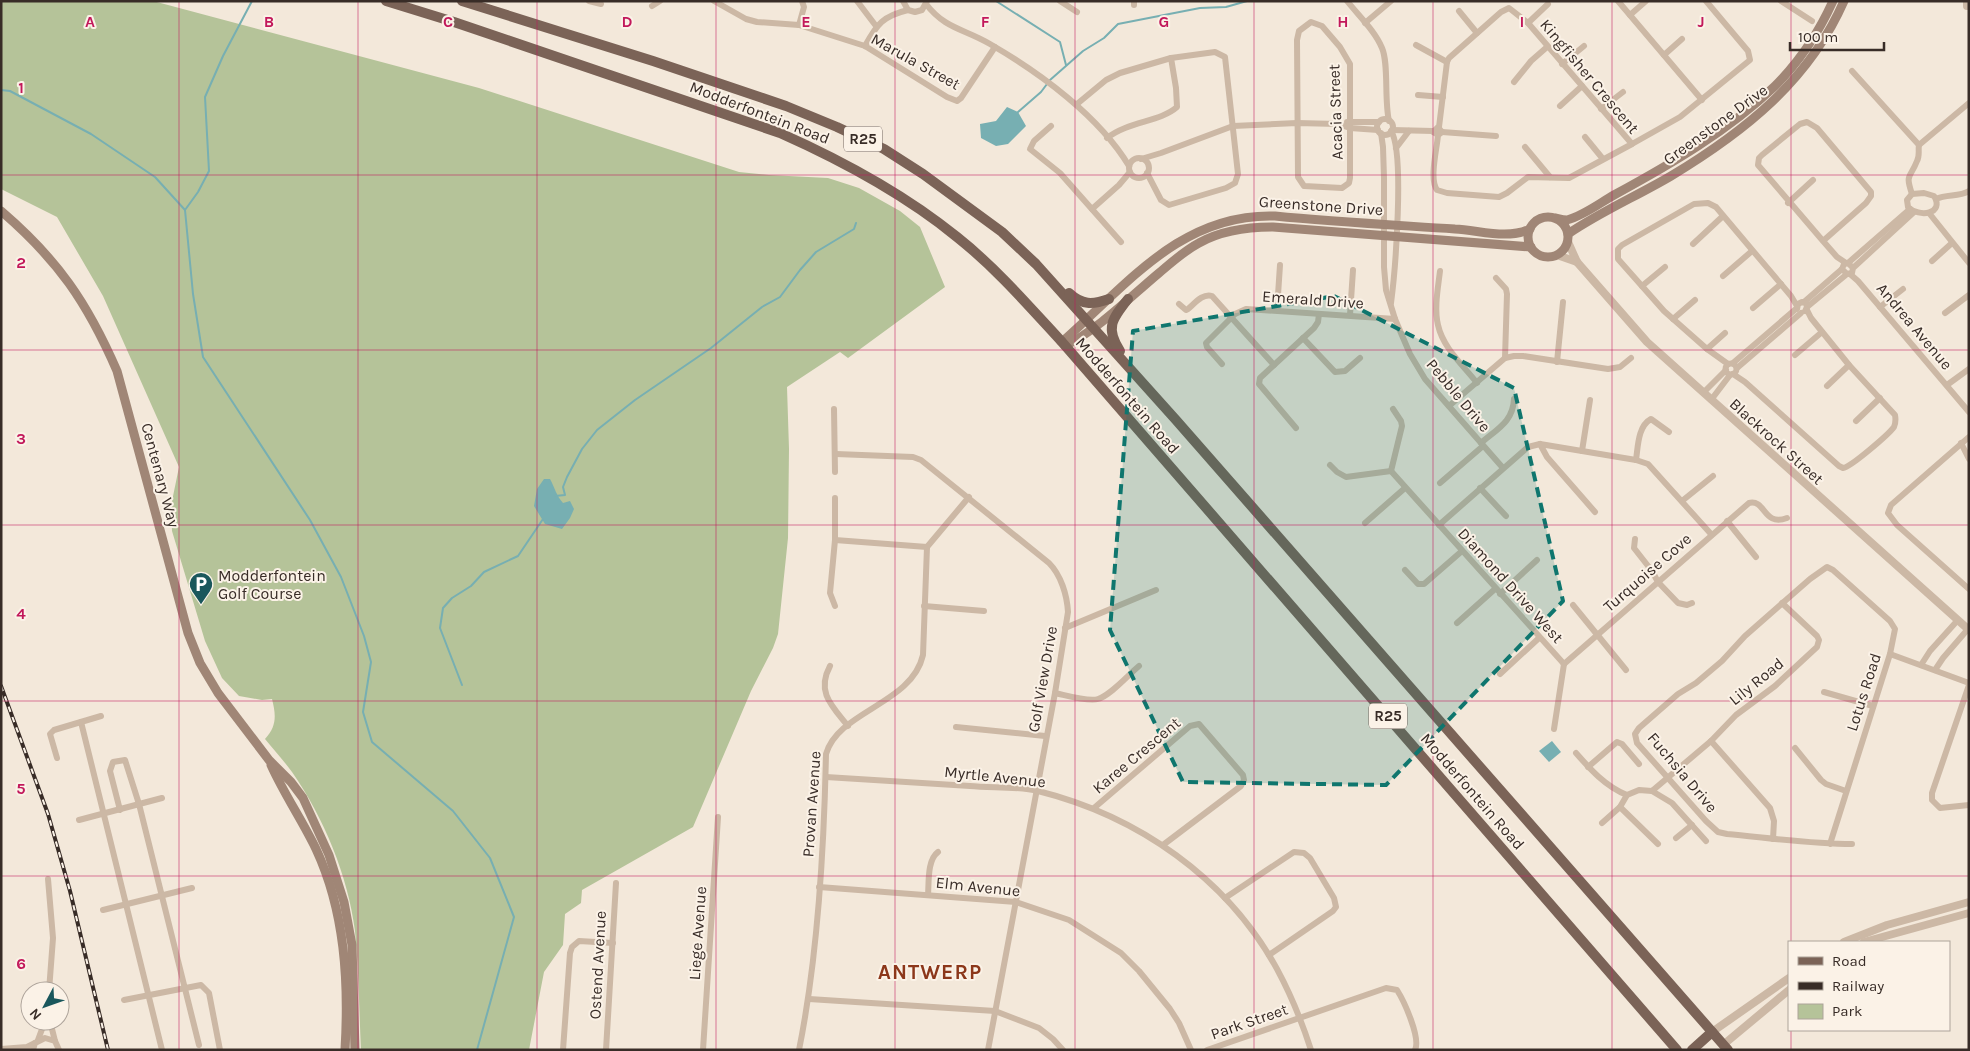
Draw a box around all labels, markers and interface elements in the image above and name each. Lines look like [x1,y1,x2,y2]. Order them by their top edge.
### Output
text: A [85,12,95,31]
text: B [264,12,274,31]
text: C [443,12,453,31]
text: D [622,12,633,31]
text: E [801,12,811,31]
text: F [981,12,990,31]
text: G [1159,12,1169,31]
text: H [1337,12,1349,31]
text: I [1520,12,1524,31]
text: J [1697,12,1705,31]
street label: Kingfisher Crescent [1536,15,1643,137]
scale bar [1790,20,1884,52]
text: 100 m [1798,28,1838,46]
street label: Marula Street [868,29,964,94]
street label: Acacia Street [1324,64,1347,160]
street label: Modderfontein Road [687,77,833,148]
text: 1 [18,78,24,97]
street label: Greenstone Drive [1659,80,1771,169]
road number: R25 [844,126,882,152]
street label: Greenstone Drive [1258,192,1384,219]
text: 2 [16,253,26,272]
street label: Andrea Avenue [1873,279,1956,374]
street label: Emerald Drive [1261,286,1364,313]
street label: Modderfontein Road [1072,333,1183,458]
street label: Pebble Drive [1422,355,1495,436]
street label: Blackrock Street [1726,394,1828,489]
street label: Centenary Way [137,421,184,530]
text: 3 [16,429,26,448]
street label: Diamond Drive West [1454,524,1567,647]
street label: Turquoise Cove [1600,529,1695,616]
place label: Modderfontein Golf Course [218,566,326,603]
parking icon: Modderfontein Golf Course [188,571,214,605]
text: 4 [16,604,26,623]
street label: Golf View Drive [1024,624,1061,734]
street label: Lotus Road [1842,651,1885,734]
street label: Lily Road [1725,654,1787,709]
road number: R25 [1369,704,1407,728]
street label: Karee Crescent [1089,713,1184,798]
street label: Fuchsia Drive [1644,728,1722,816]
street label: Modderfontein Road [1417,729,1528,854]
street label: Provan Avenue [798,750,825,858]
street label: Myrtle Avenue [943,762,1047,791]
text: 5 [16,779,26,798]
street label: Elm Avenue [935,873,1021,900]
street label: Liege Avenue [685,885,710,981]
street label: Ostend Avenue [585,910,610,1020]
legend [1788,941,1950,1031]
text: Road [1832,952,1867,970]
text: 6 [16,954,26,973]
district label: ANTWERP [878,960,982,984]
text: Railway [1832,977,1884,995]
north arrow [20,981,70,1031]
street label: Park Street [1208,999,1290,1044]
text: Park [1832,1002,1862,1020]
text: N [26,1005,45,1024]

